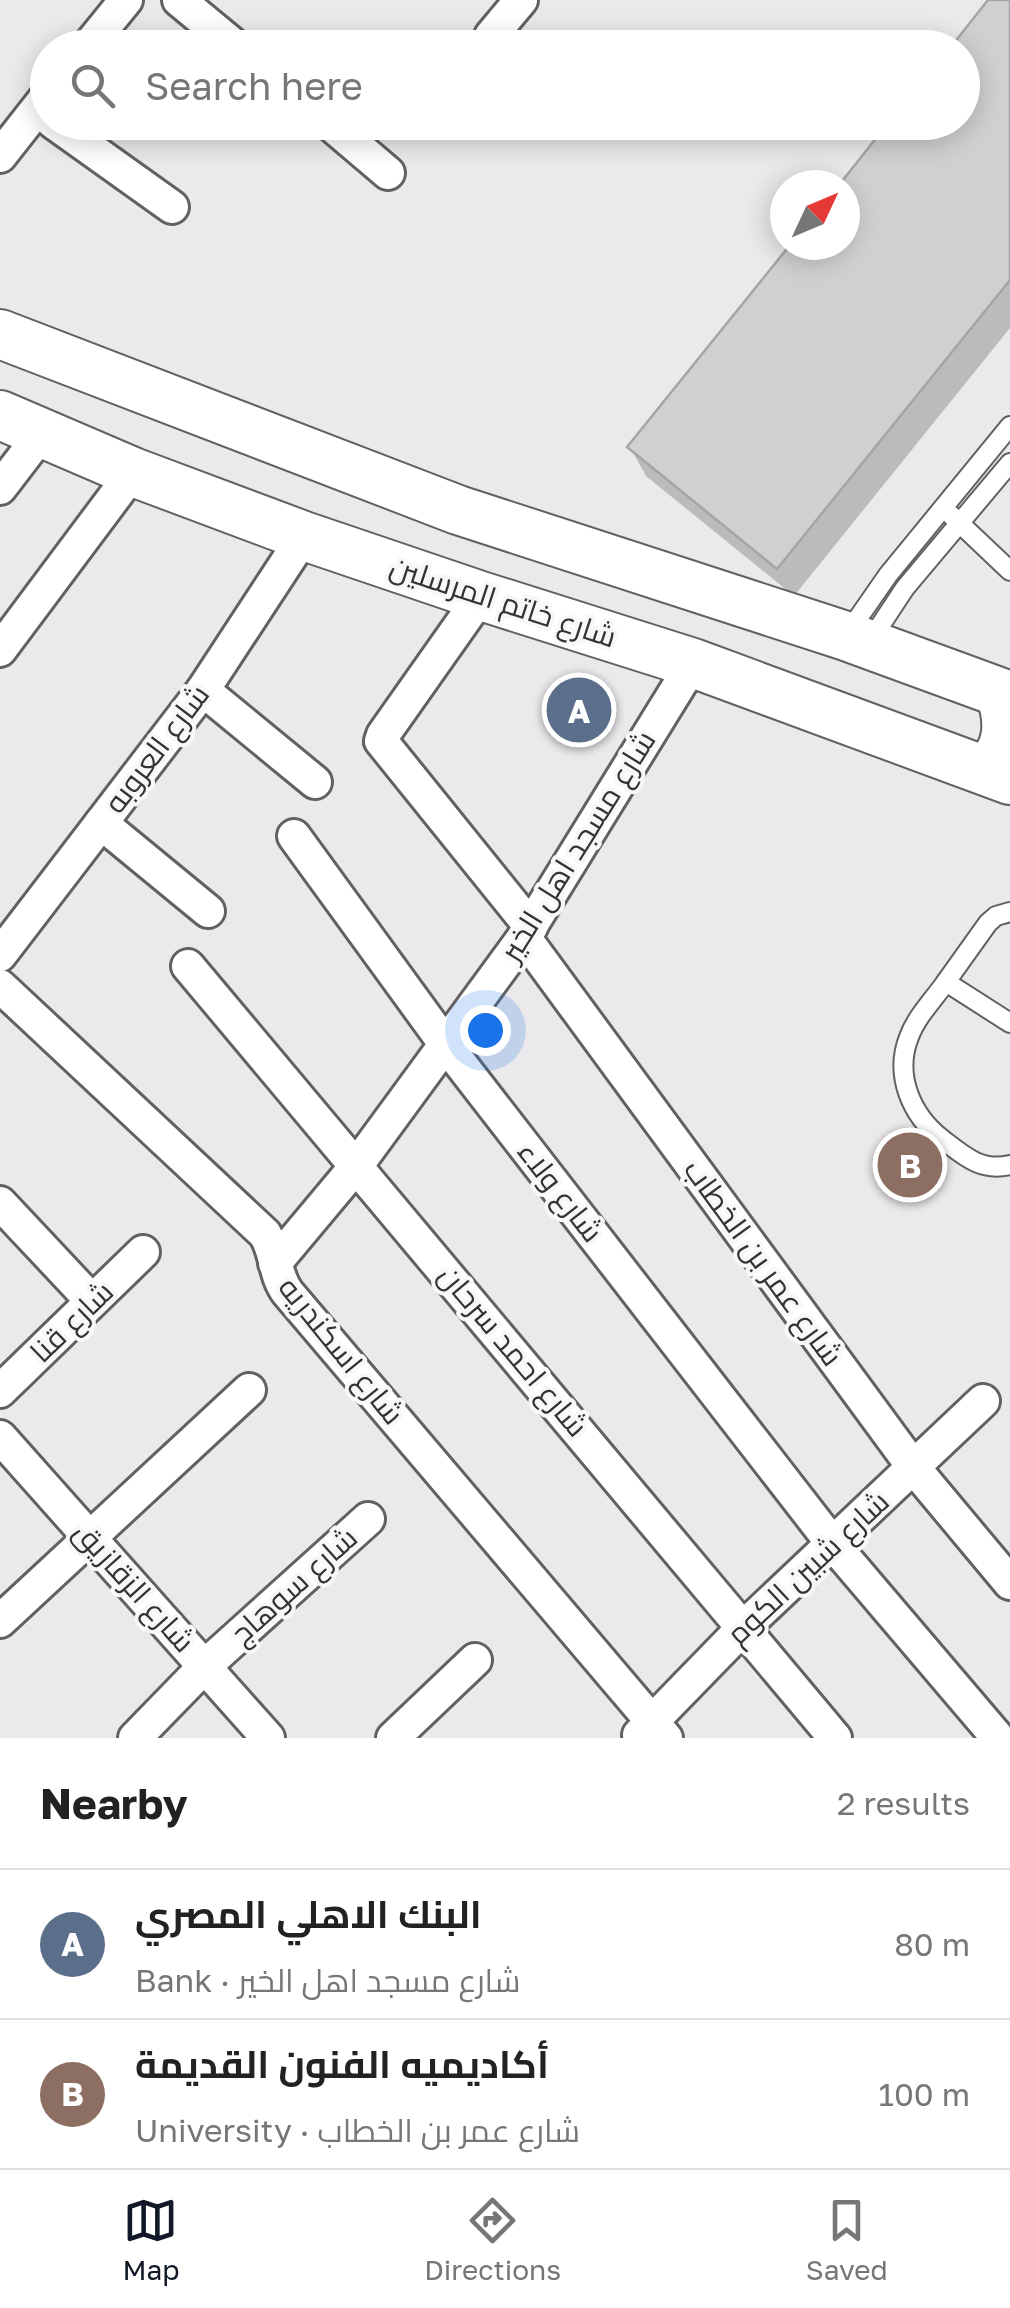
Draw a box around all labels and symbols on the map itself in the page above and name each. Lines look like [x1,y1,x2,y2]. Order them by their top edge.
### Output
north arrow [770,170,860,260]
street label: شارع خاتم المرسلين [385,547,621,657]
pin: A [546,672,612,748]
street label: شارع العروبه [96,677,219,822]
street label: شارع مسجد اهل الخير [491,724,665,971]
your location [460,1005,511,1056]
pin: B [878,1128,942,1202]
street label: شارع ولاء [508,1134,611,1251]
street label: شارع عمر بن الخطاب [675,1152,851,1374]
street label: شارع احمد سرحان [429,1257,596,1445]
street label: شارع اسكندريه [269,1270,412,1433]
street label: شارع قنا [22,1273,122,1372]
street label: شارع شبين الكوم [719,1483,898,1654]
street label: شارع الزقازيق [65,1514,203,1661]
street label: شارع سوهاج [223,1519,366,1654]

